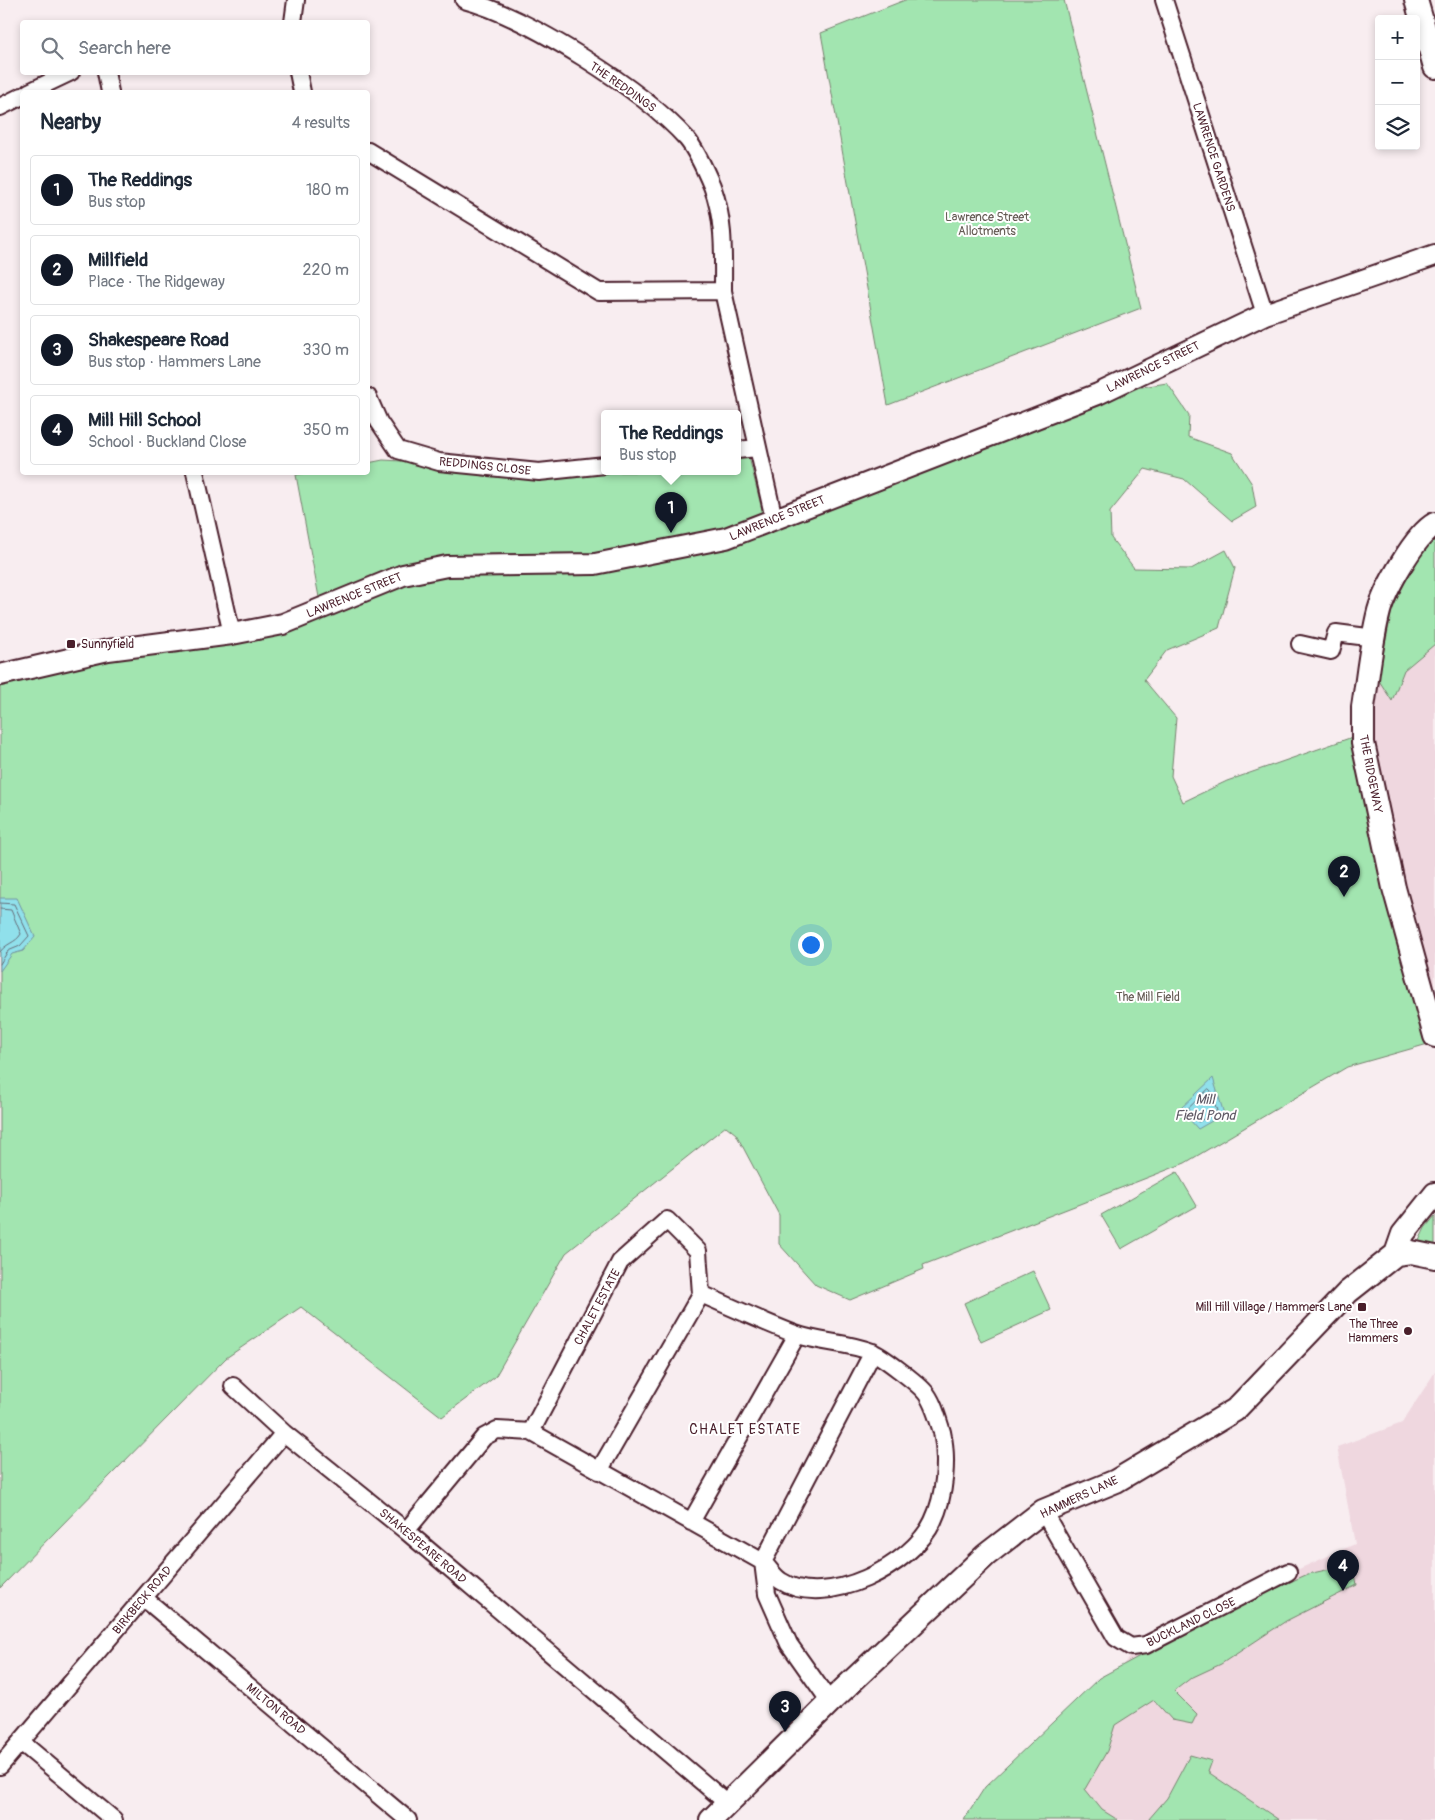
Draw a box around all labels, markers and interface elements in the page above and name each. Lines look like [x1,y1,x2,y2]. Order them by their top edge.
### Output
map controls [1375,15,1420,150]
button: + [1375,15,1420,60]
search box [20,20,370,75]
icon: search [38,34,66,62]
text: Search here [78,36,171,60]
street label: THE REDDINGS [587,59,659,116]
button: − [1375,60,1420,105]
street label: LAWRENCE GARDENS [1189,101,1238,214]
button: layers [1375,105,1420,150]
text: Nearby [40,109,101,136]
text: 4 results [292,113,350,133]
text: The Reddings [88,168,192,192]
text: 1 [54,180,60,200]
text: 180 m [306,180,349,200]
text: Bus stop [88,192,146,212]
park label: Lawrence Street Allotments [945,210,1029,239]
text: Millfield [88,248,148,272]
text: 2 [53,260,61,280]
text: 220 m [303,260,349,280]
text: Place · The Ridgeway [88,272,225,292]
text: Shakespeare Road [88,328,229,352]
street label: LAWRENCE STREET [1104,338,1202,396]
text: 3 [53,340,61,360]
text: 330 m [303,340,349,360]
text: Bus stop · Hammers Lane [88,352,261,372]
text: Mill Hill School [88,408,201,432]
popup [601,410,741,475]
text: 4 [52,420,62,440]
text: 350 m [303,420,349,440]
text: The Reddings [619,421,723,445]
text: School · Buckland Close [88,432,246,452]
text: Bus stop [619,445,677,465]
street label: REDDINGS CLOSE [438,454,532,479]
pin: 1 [655,492,687,533]
street label: LAWRENCE STREET [727,492,827,544]
street label: LAWRENCE STREET [304,569,404,621]
place label: Sunnyfield [81,637,134,652]
marker: Sunnyfield [65,638,77,650]
street label: THE RIDGEWAY [1356,734,1385,815]
pin: 2 [1328,856,1360,897]
your location [798,932,824,958]
park label: The Mill Field [1116,990,1180,1005]
water label: Mill Field Pond [1175,1091,1238,1124]
street label: CHALET ESTATE [571,1266,624,1348]
place label: Mill Hill Village / Hammers Lane [1195,1300,1352,1315]
marker: Mill Hill Village / Hammers Lane [1356,1301,1368,1313]
place label: The Three Hammers [1348,1317,1399,1346]
marker: The Three Hammers [1402,1325,1414,1337]
district label: CHALET ESTATE [689,1421,801,1438]
street label: HAMMERS LANE [1038,1473,1121,1522]
street label: SHAKESPEARE ROAD [376,1506,470,1588]
pin: 4 [1327,1550,1359,1591]
street label: BIRKBECK ROAD [109,1563,176,1638]
street label: BUCKLAND CLOSE [1144,1594,1238,1650]
street label: MILTON ROAD [243,1680,309,1739]
pin: 3 [769,1691,801,1732]

